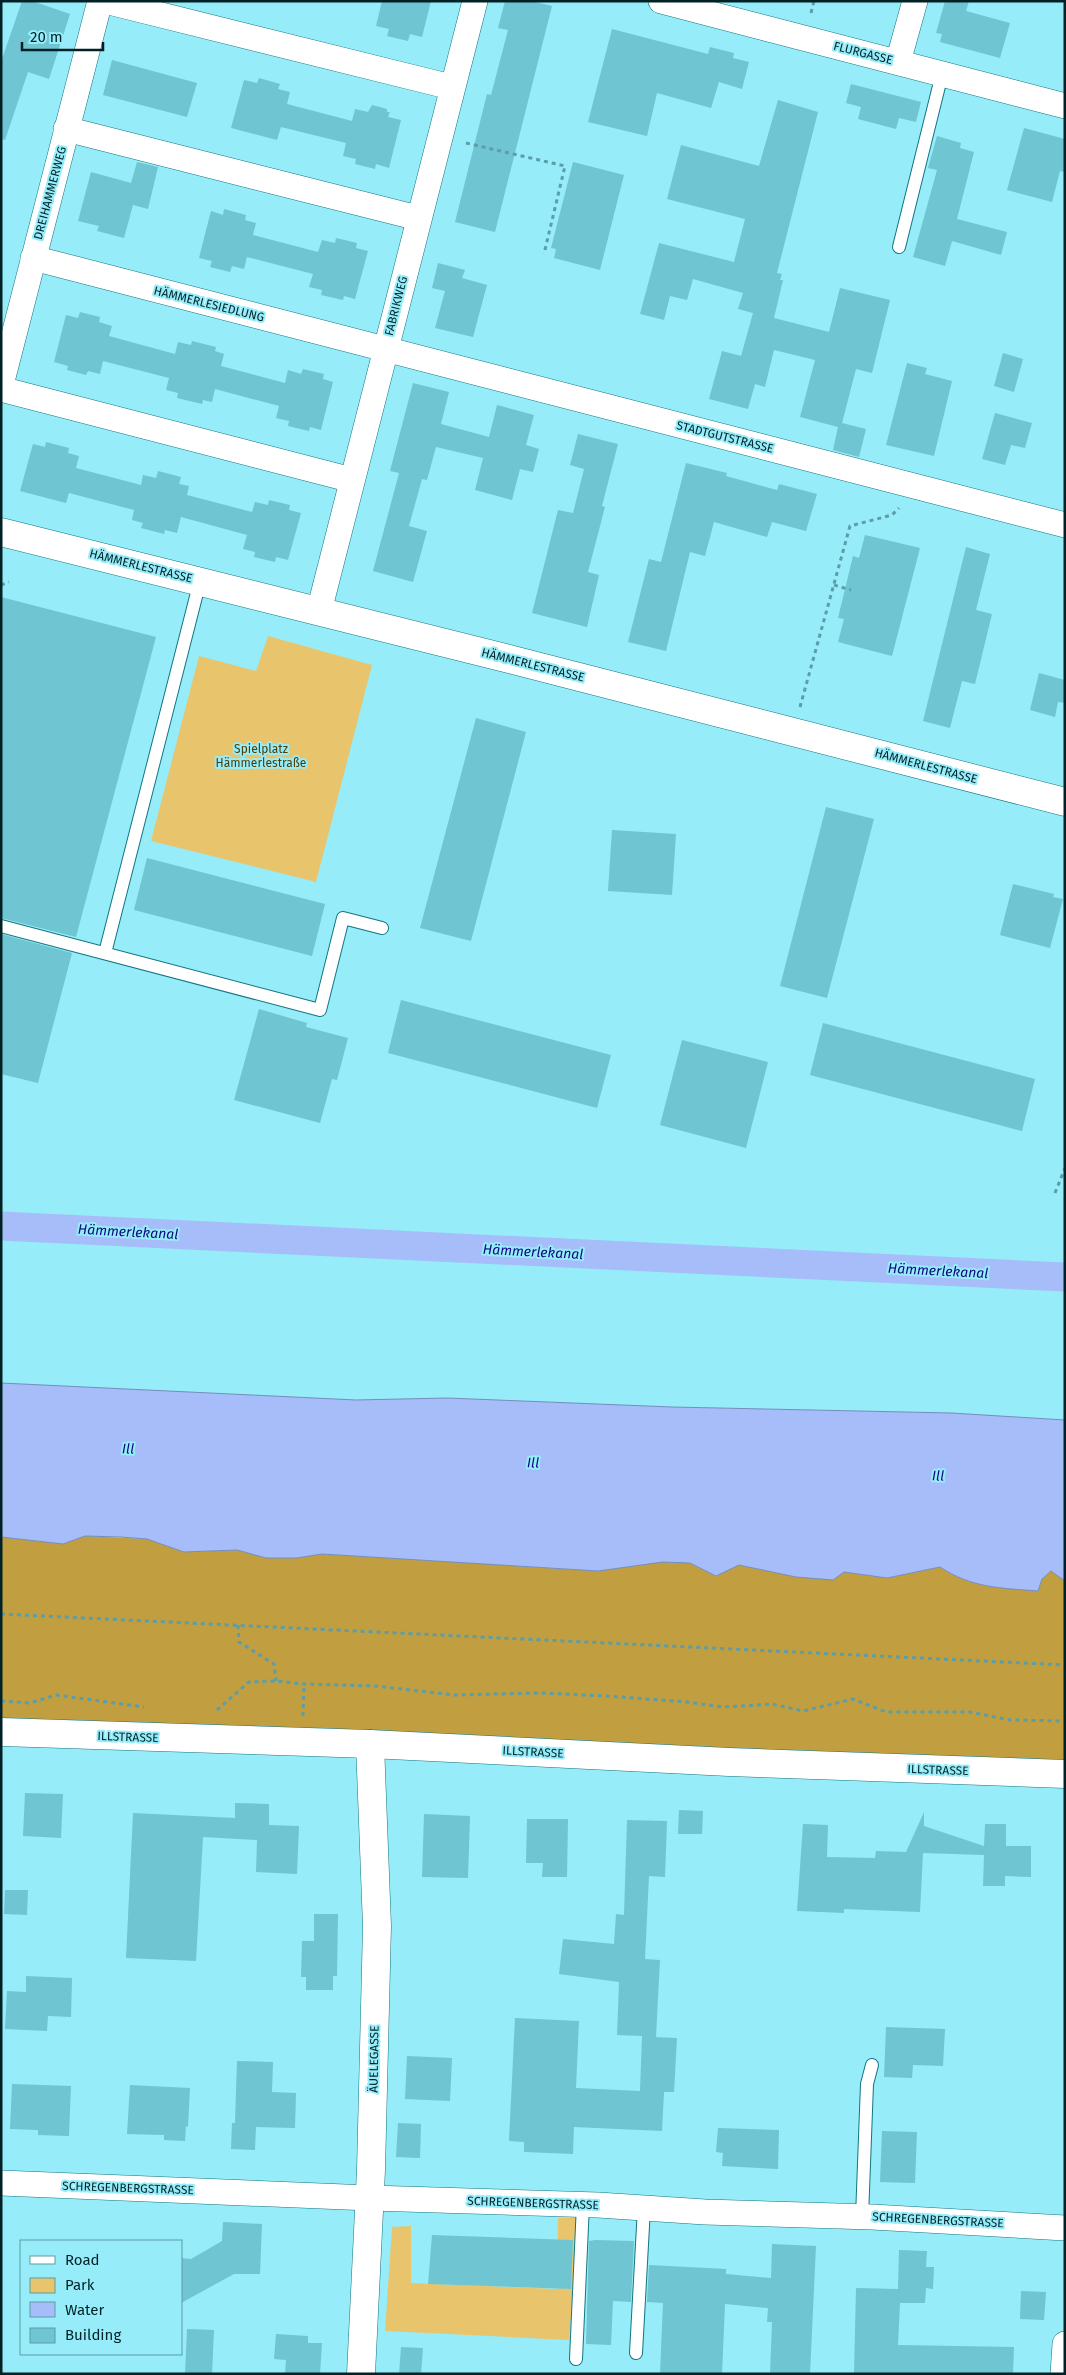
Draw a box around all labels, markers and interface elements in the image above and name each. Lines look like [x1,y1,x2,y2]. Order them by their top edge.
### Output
scale bar [22,20,104,52]
text: 20 m [30,28,63,46]
street label: FLURGASSE [832,39,894,67]
street label: DREIHAMMERWEG [31,145,69,241]
street label: FABRIKWEG [382,275,410,337]
street label: HÄMMERLESIEDLUNG [152,283,266,324]
street label: STADTGUTSTRASSE [675,418,775,456]
street label: HÄMMERLESTRASSE [88,545,194,586]
street label: HÄMMERLESTRASSE [480,644,586,685]
park label: Spielplatz Hämmerlestraße [216,742,306,770]
street label: HÄMMERLESTRASSE [873,745,979,786]
water label: Hämmerlekanal [77,1221,179,1243]
water label: Hämmerlekanal [482,1241,584,1263]
water label: Hämmerlekanal [887,1260,989,1282]
water label: Ill [122,1440,134,1458]
water label: Ill [527,1454,539,1472]
water label: Ill [932,1467,944,1485]
street label: ILLSTRASSE [97,1729,159,1745]
street label: ILLSTRASSE [502,1743,564,1761]
street label: ILLSTRASSE [907,1762,969,1778]
street label: ÄUELEGASSE [365,2025,382,2093]
street label: SCHREGENBERGSTRASSE [62,2179,194,2197]
street label: SCHREGENBERGSTRASSE [467,2194,599,2212]
street label: SCHREGENBERGSTRASSE [872,2210,1004,2230]
legend [20,2240,182,2355]
text: Road [65,2251,100,2269]
text: Park [65,2276,95,2294]
text: Water [65,2301,104,2319]
text: Building [65,2326,121,2344]

